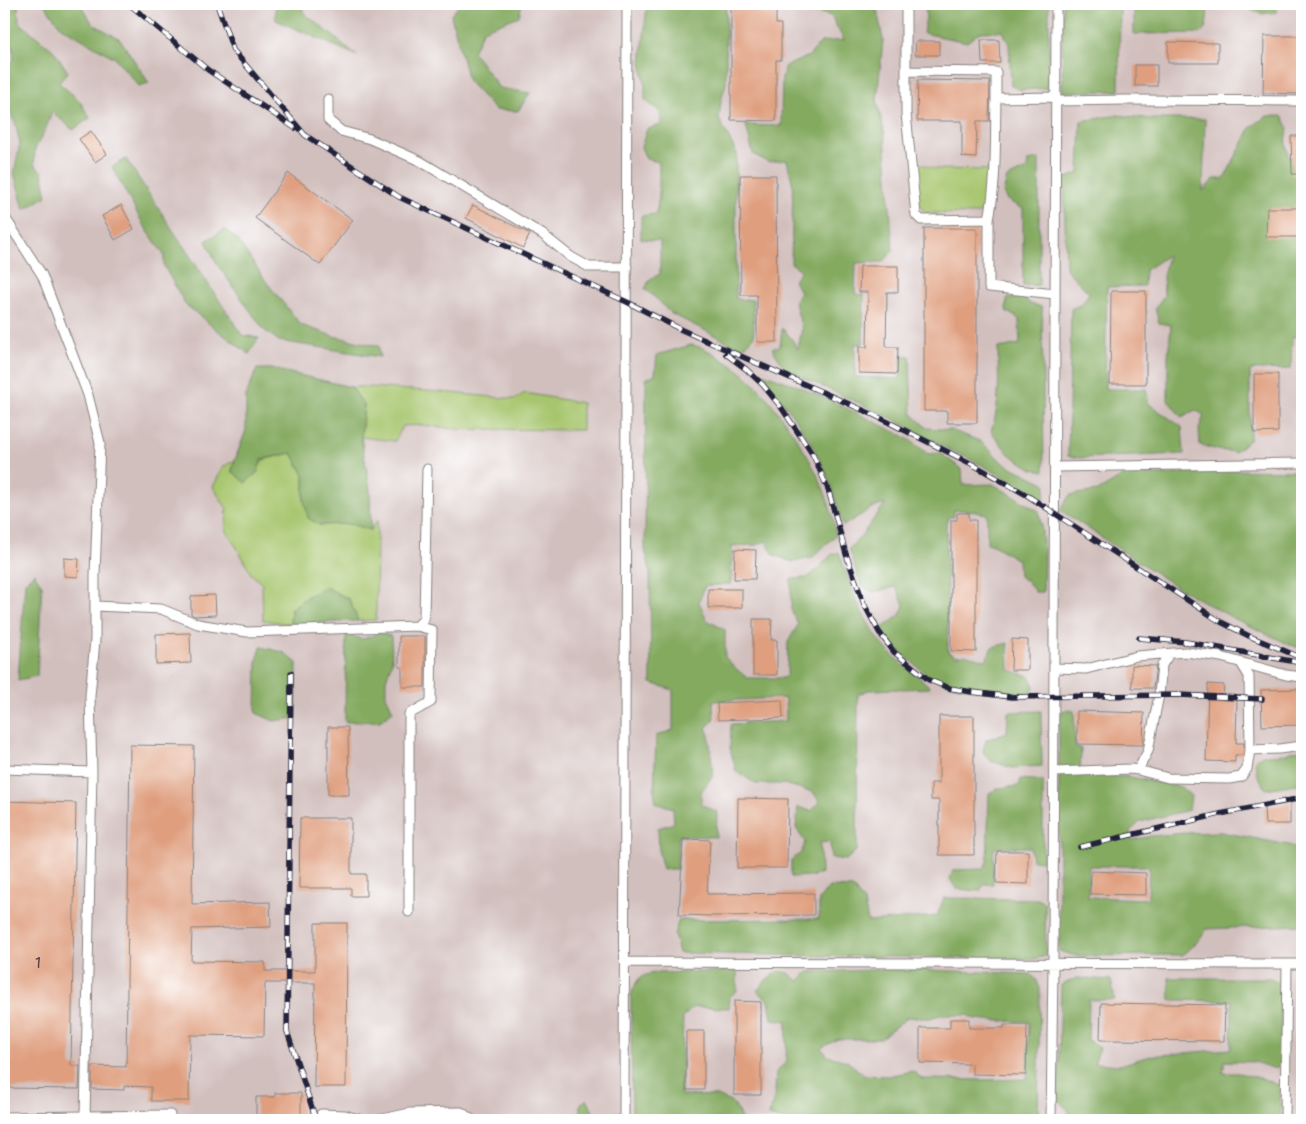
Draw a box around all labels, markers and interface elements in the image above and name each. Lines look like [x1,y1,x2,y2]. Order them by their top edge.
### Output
house number: 1 [35,952,41,973]

